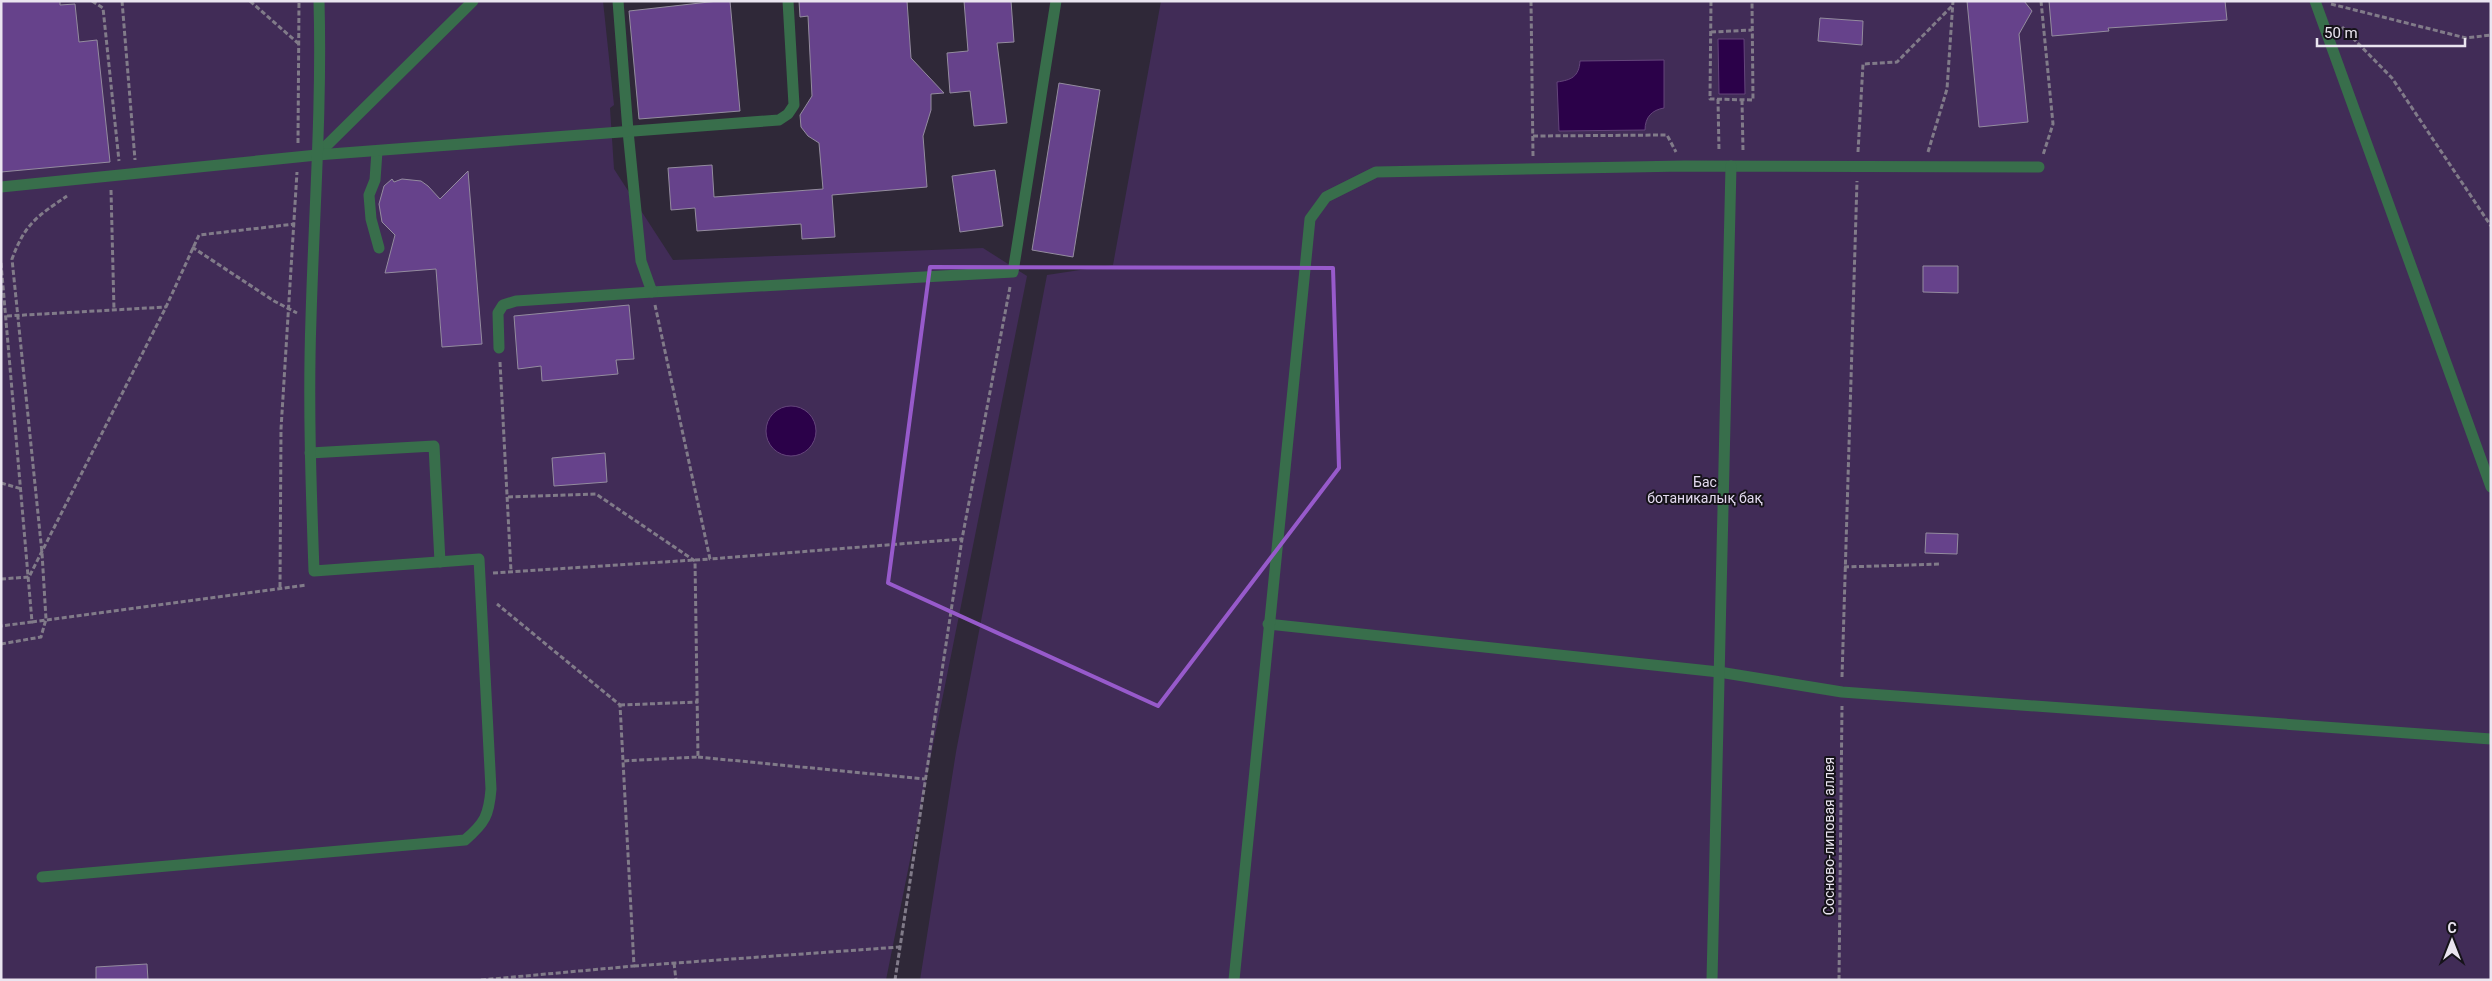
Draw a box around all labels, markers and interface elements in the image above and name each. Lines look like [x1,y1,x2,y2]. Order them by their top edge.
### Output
scale bar [2317,15,2464,47]
text: 50 m [2324,24,2358,42]
park label: Бас ботаникалық бақ [1647,474,1763,506]
street label: Сосново-липовая аллея [1821,757,1837,915]
north arrow [2427,916,2477,966]
text: С [2447,920,2457,936]

